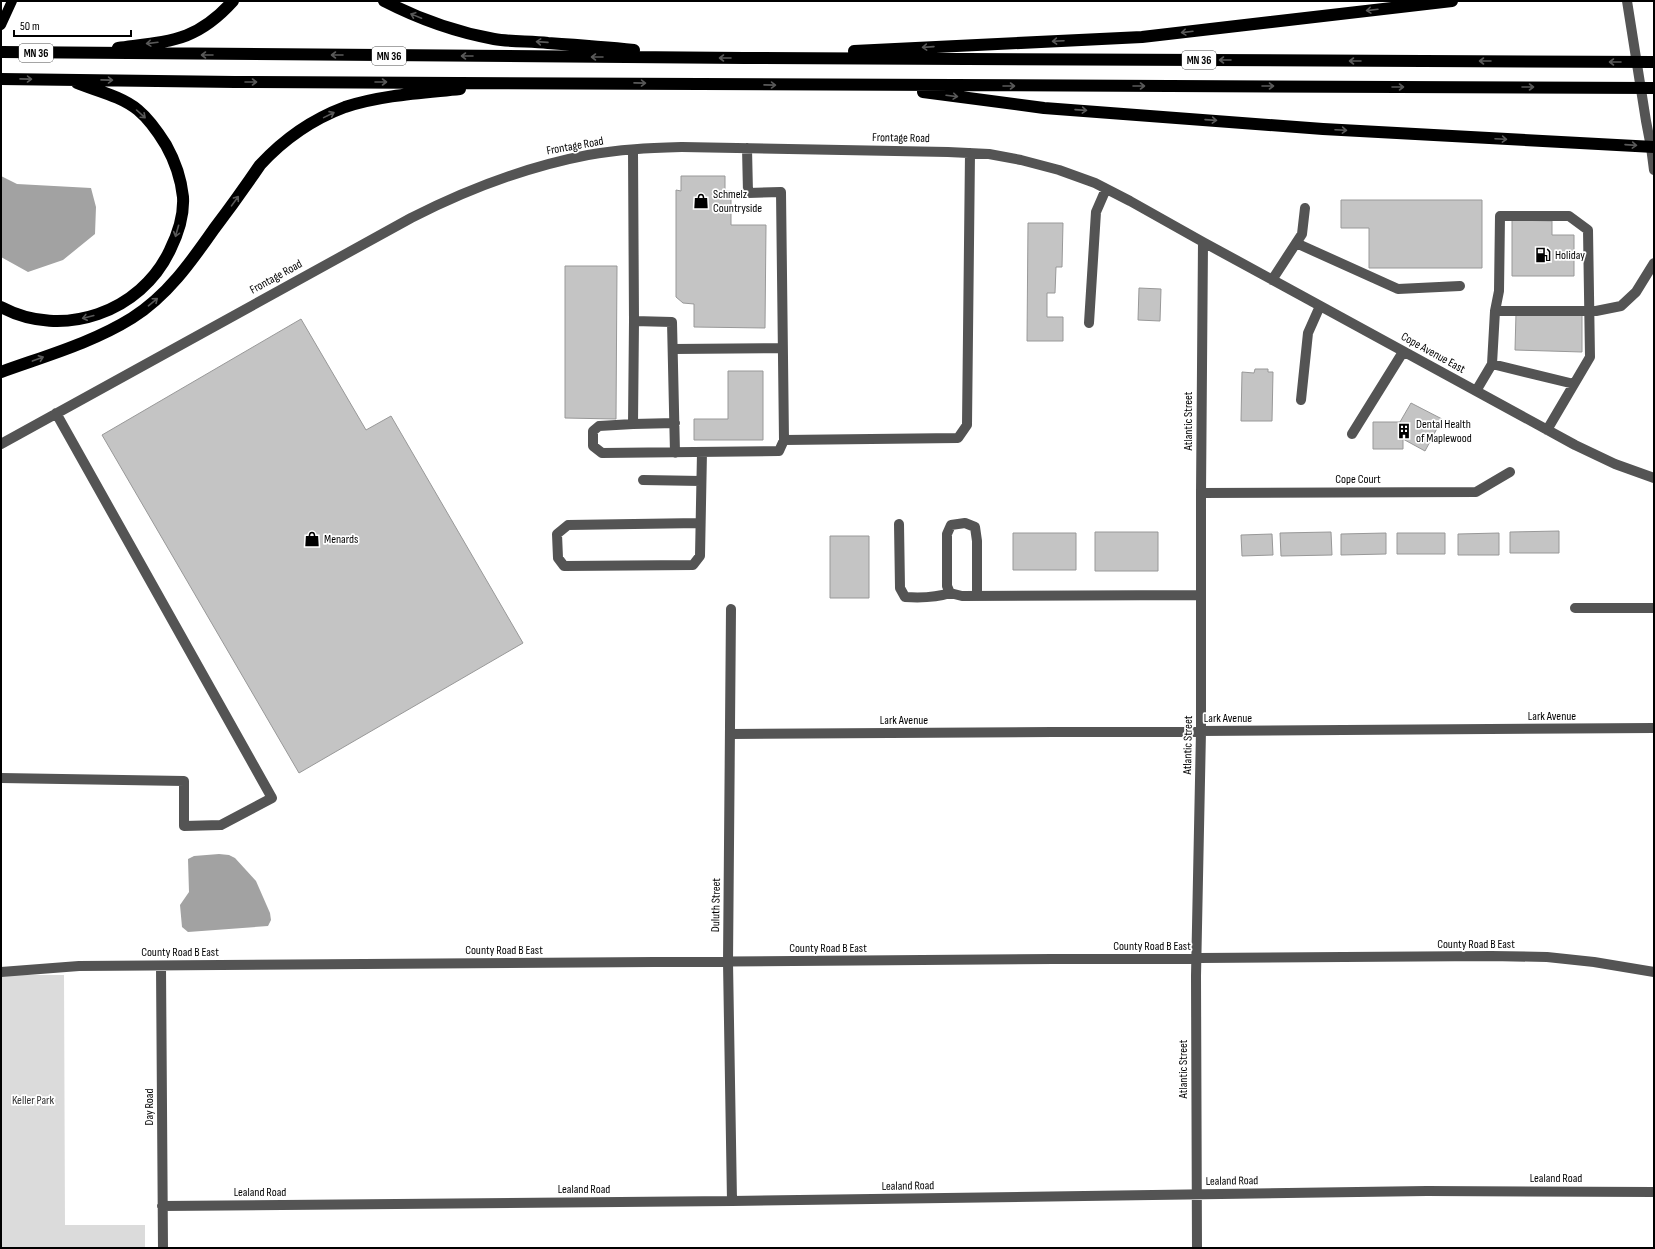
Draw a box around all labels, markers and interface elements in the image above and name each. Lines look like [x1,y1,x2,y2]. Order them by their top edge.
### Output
one-way arrow [1366,7,1379,14]
scale bar [14,12,131,38]
one-way arrow [410,12,422,20]
text: 50 m [20,19,40,34]
one-way arrow [1181,28,1194,36]
one-way arrow [1052,37,1065,44]
one-way arrow [536,39,549,46]
one-way arrow [146,40,159,47]
one-way arrow [922,43,935,50]
road number: MN 36 [19,44,53,62]
road number: MN 36 [372,47,406,65]
one-way arrow [201,51,214,58]
one-way arrow [331,51,344,59]
road number: MN 36 [1182,51,1216,69]
one-way arrow [461,52,474,60]
one-way arrow [591,53,604,61]
one-way arrow [719,54,732,62]
one-way arrow [1219,56,1232,64]
one-way arrow [1349,57,1362,65]
one-way arrow [1479,57,1492,65]
one-way arrow [1609,58,1622,66]
one-way arrow [19,76,32,83]
one-way arrow [100,76,113,84]
one-way arrow [244,78,257,86]
one-way arrow [374,78,387,86]
one-way arrow [633,79,646,87]
one-way arrow [763,81,776,89]
one-way arrow [1002,82,1015,90]
one-way arrow [1132,82,1145,90]
one-way arrow [1261,82,1274,90]
one-way arrow [1391,83,1404,91]
one-way arrow [1521,83,1534,91]
one-way arrow [945,92,958,100]
one-way arrow [1074,107,1087,114]
one-way arrow [136,109,147,118]
one-way arrow [323,111,335,118]
one-way arrow [1204,117,1217,124]
one-way arrow [1334,126,1347,133]
street label: Frontage Road [872,130,930,146]
street label: Frontage Road [545,134,605,158]
one-way arrow [1494,135,1507,142]
one-way arrow [1624,142,1637,149]
place label: Schmelz Countryside [713,187,762,216]
shop icon: Schmelz Countryside [692,192,710,210]
one-way arrow [231,196,239,207]
one-way arrow [173,224,180,237]
fuel station icon: Holiday [1534,246,1552,264]
place label: Holiday [1555,248,1585,263]
street label: Frontage Road [247,256,305,298]
one-way arrow [148,297,159,306]
one-way arrow [82,314,95,322]
street label: Cope Avenue East [1398,329,1468,377]
one-way arrow [31,355,44,362]
street label: Atlantic Street [1181,391,1196,451]
place label: Dental Health of Maplewood [1416,417,1472,446]
building icon: Dental Health of Maplewood [1395,422,1413,440]
street label: Cope Court [1335,472,1381,487]
shop icon: Menards [303,530,321,548]
place label: Menards [324,532,358,547]
street label: Lark Avenue [1528,709,1576,724]
street label: Lark Avenue [1204,711,1252,726]
street label: Lark Avenue [880,713,928,728]
street label: Atlantic Street [1180,715,1196,776]
street label: Duluth Street [708,877,724,932]
street label: County Road B East [1437,937,1515,952]
street label: County Road B East [1113,939,1191,954]
street label: County Road B East [789,941,867,956]
street label: County Road B East [465,943,543,958]
street label: County Road B East [141,945,219,960]
street label: Atlantic Street [1176,1039,1191,1099]
street label: Day Road [142,1089,157,1125]
park label: Keller Park [12,1093,55,1108]
street label: Lealand Road [1530,1171,1582,1186]
street label: Lealand Road [1206,1173,1258,1189]
street label: Lealand Road [882,1178,934,1194]
street label: Lealand Road [558,1182,610,1197]
street label: Lealand Road [234,1185,286,1200]

